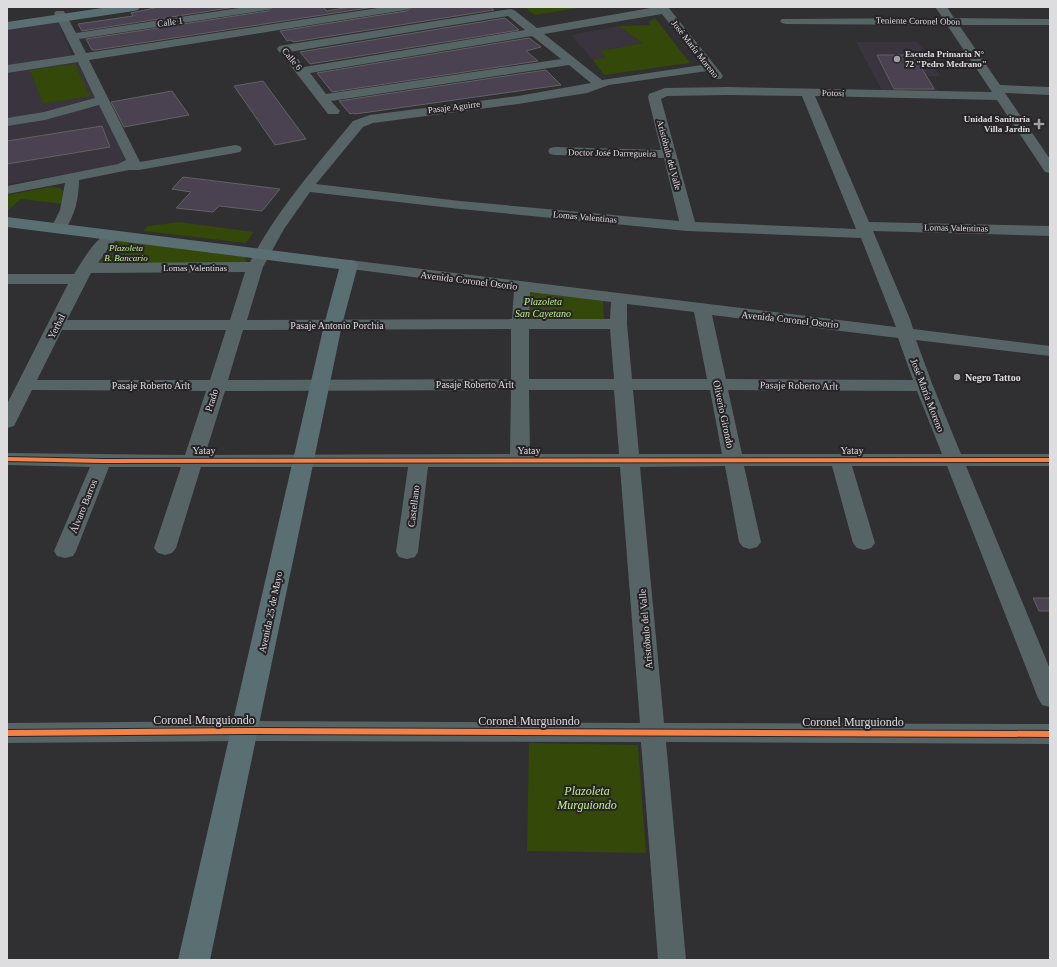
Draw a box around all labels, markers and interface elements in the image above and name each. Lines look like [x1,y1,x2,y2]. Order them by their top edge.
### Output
street label: Calle 1 [157,15,183,29]
street label: Teniente Coronel Obon [876,15,961,27]
street label: José María Moreno [670,18,721,80]
street label: Calle 6 [280,46,304,72]
place label: Escuela Primaria N° 72 "Pedro Medrano" [905,49,987,69]
marker: Escuela Primaria N° 72 "Pedro Medrano" [892,54,902,64]
street label: Potosí [822,88,845,98]
street label: Pasaje Aguirre [427,99,481,115]
place label: Unidad Sanitaria Villa Jardín [964,114,1030,134]
marker: Unidad Sanitaria Villa Jardín [1033,118,1045,130]
street label: Aristóbulo del Valle [655,119,683,191]
street label: Doctor José Darregueira [568,147,656,159]
street label: Lomas Valentinas [553,209,618,225]
street label: Lomas Valentinas [924,222,989,234]
park label: Plazoleta B. Bancario [104,243,148,263]
street label: Lomas Valentinas [163,263,228,273]
street label: Avenida Coronel Osorio [420,269,518,292]
park label: Plazoleta San Cayetano [515,296,571,319]
street label: Avenida Coronel Osorio [741,309,839,330]
street label: Yerbal [46,312,67,340]
street label: Pasaje Antonio Porchia [290,320,384,331]
street label: José María Moreno [908,357,947,433]
marker: Negro Tattoo [952,372,962,382]
place label: Negro Tattoo [965,372,1021,383]
street label: Pasaje Roberto Arlt [436,379,514,390]
street label: Oliverio Girondo [711,379,736,449]
street label: Pasaje Roberto Arlt [760,379,838,392]
street label: Pasaje Roberto Arlt [112,380,190,391]
street label: Prado [203,387,220,413]
street label: Yatay [193,445,215,456]
street label: Yatay [518,445,540,456]
street label: Yatay [841,445,863,456]
street label: Álvaro Barros [68,478,99,535]
street label: Castellano [405,484,422,528]
street label: Avenida 25 de Mayo [256,570,285,654]
street label: Aristóbulo del Valle [636,588,654,669]
street label: Coronel Murguiondo [153,713,255,727]
street label: Coronel Murguiondo [478,714,580,728]
street label: Coronel Murguiondo [802,715,904,729]
park label: Plazoleta Murguiondo [556,784,617,812]

